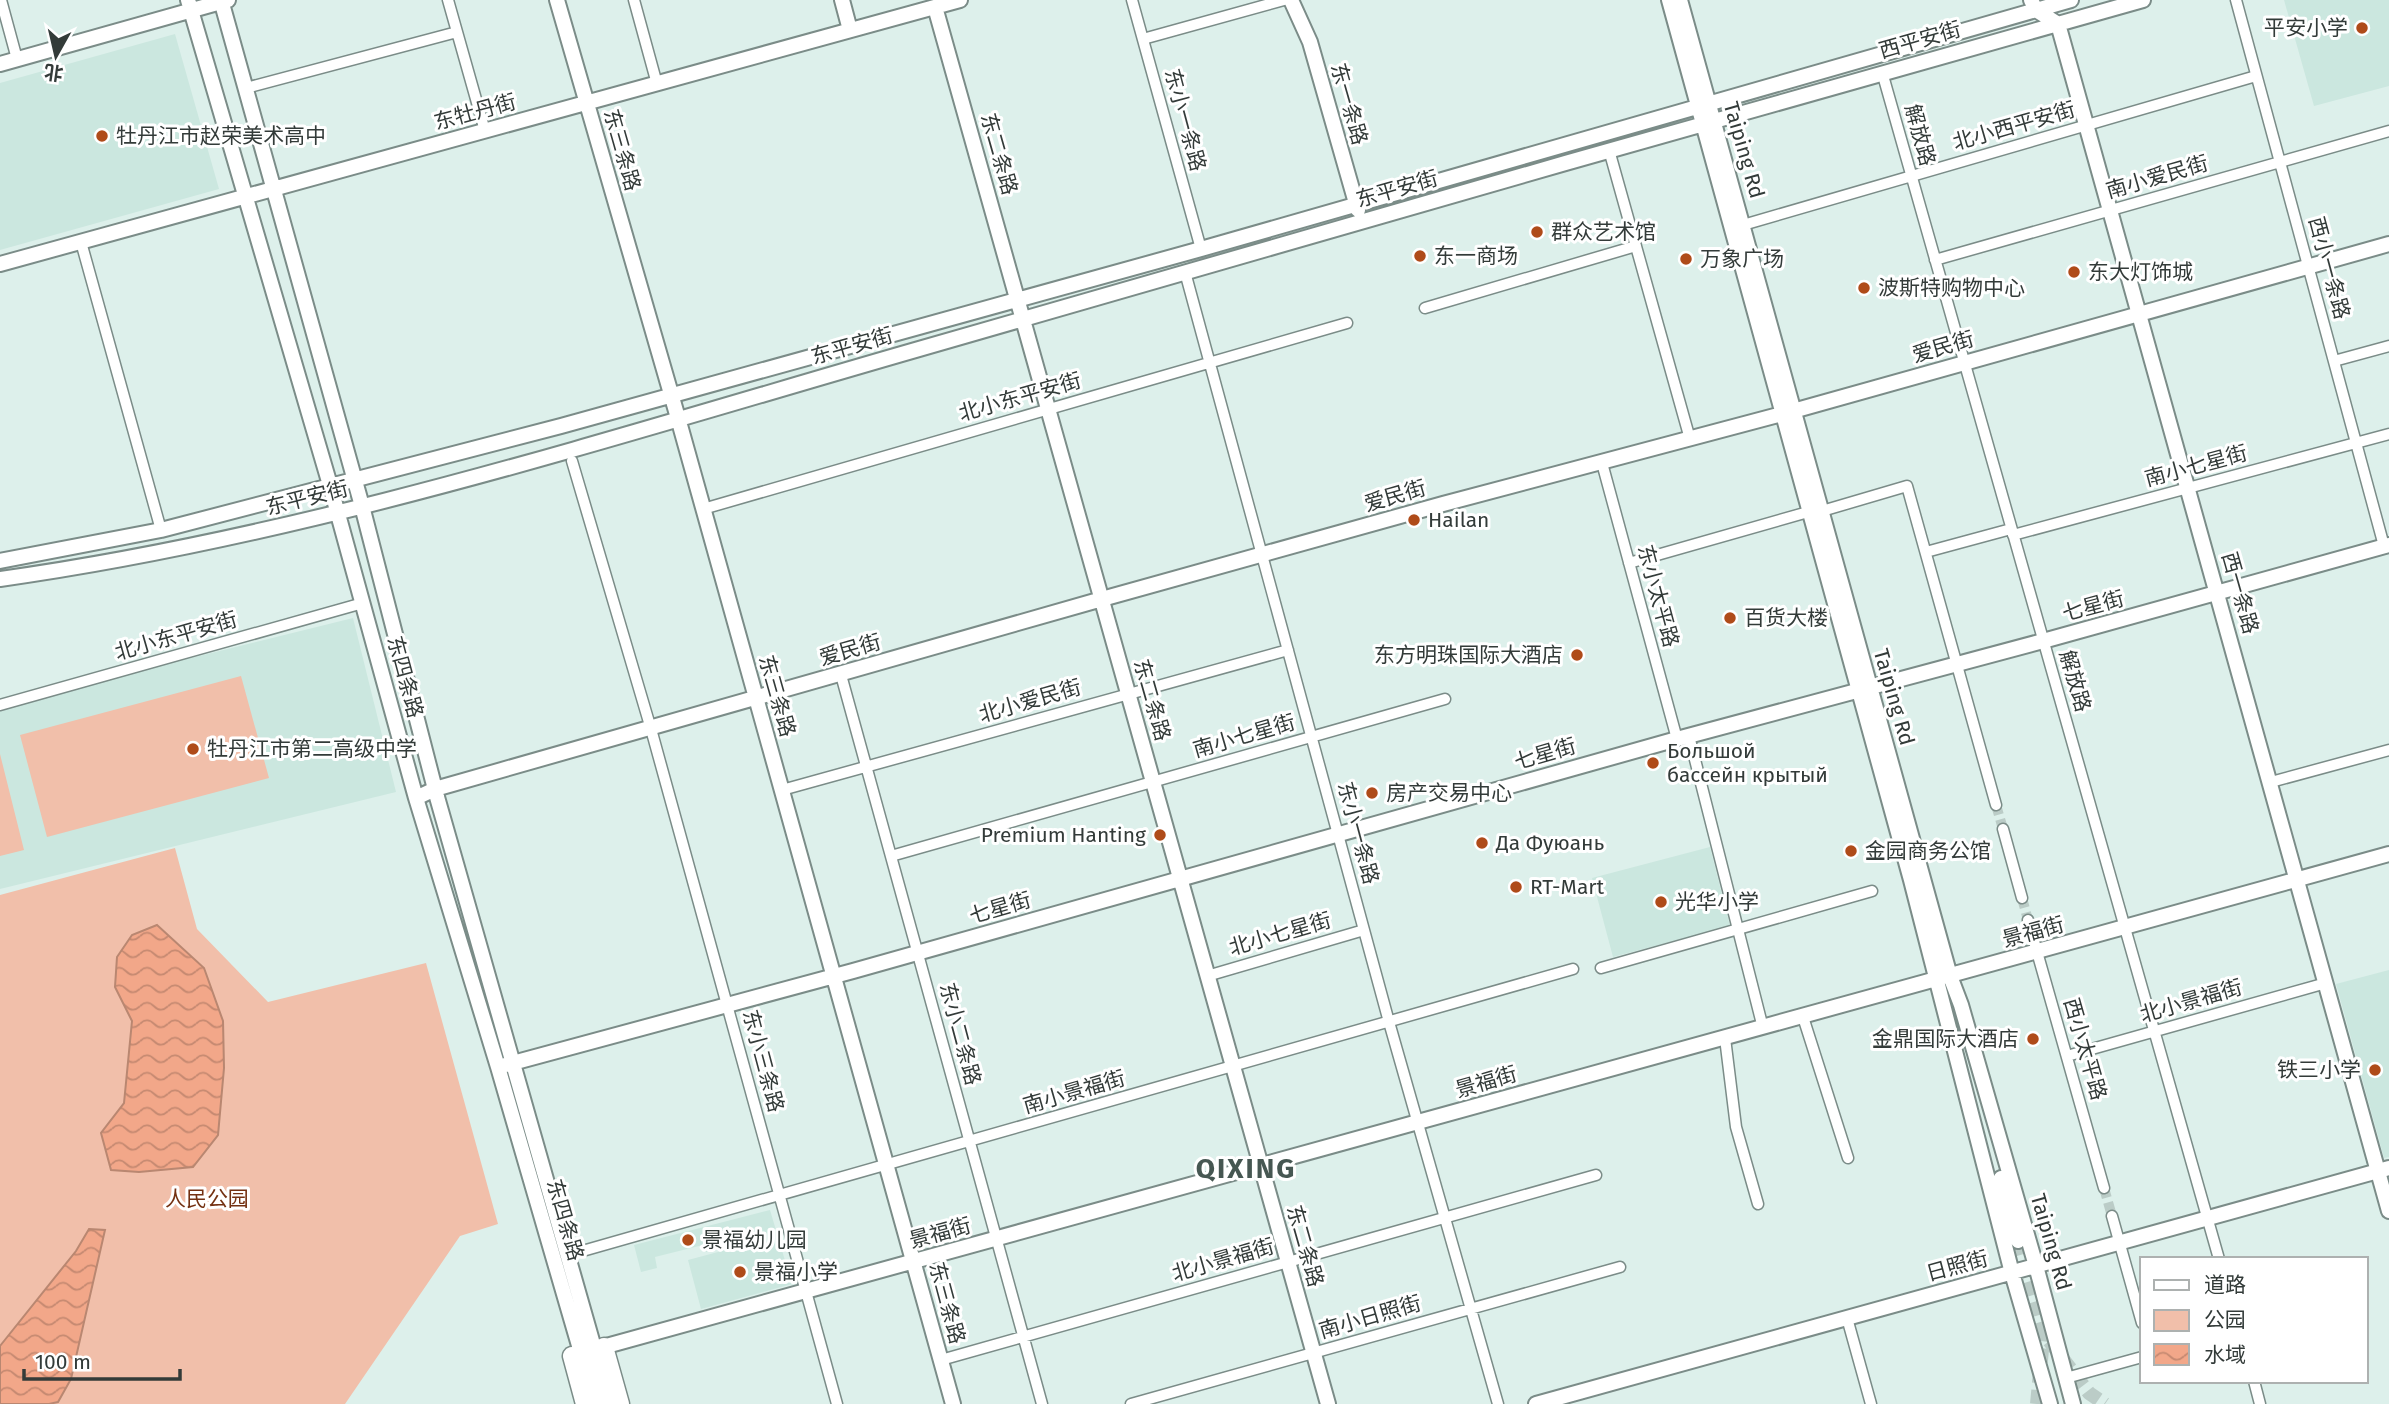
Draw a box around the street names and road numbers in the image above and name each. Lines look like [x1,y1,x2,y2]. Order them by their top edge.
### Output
street label: 西平安街 [1876,16,1964,64]
street label: 东一条路 [1325,60,1373,148]
street label: 东小一条路 [1159,66,1211,174]
street label: 东牡丹街 [431,89,519,135]
street label: 北小西平安街 [1950,96,2078,156]
street label: Taiping Rd [1718,99,1770,201]
street label: 解放路 [1899,101,1941,169]
street label: 东三条路 [598,106,646,194]
street label: 东二条路 [975,110,1023,198]
street label: 南小爱民街 [2103,150,2211,204]
street label: 东平安街 [1353,165,1441,213]
street label: 西小一条路 [2303,214,2355,322]
street label: 东平安街 [808,322,896,370]
street label: 爱民街 [1909,326,1977,368]
street label: 北小东平安街 [956,367,1084,427]
street label: 南小七星街 [2142,440,2250,492]
street label: 东平安街 [263,475,351,521]
street label: 爱民街 [1361,475,1429,517]
street label: 东小太平路 [1632,542,1684,650]
street label: 西一条路 [2216,549,2264,637]
street label: 七星街 [2059,585,2127,627]
street label: 北小东平安街 [112,606,240,666]
street label: 爱民街 [816,629,884,671]
street label: 东四条路 [382,633,428,721]
street label: Taiping Rd [1868,646,1920,748]
street label: 解放路 [2054,647,2096,715]
street label: 东三条路 [753,652,801,740]
street label: 东二条路 [1128,656,1176,744]
street label: 北小爱民街 [976,674,1084,728]
street label: 南小七星街 [1190,709,1298,763]
street label: 七星街 [1511,733,1579,775]
street label: 东小一条路 [1332,779,1384,887]
street label: 七星街 [966,887,1034,929]
street label: 北小七星街 [1226,907,1334,961]
street label: 景福街 [1999,911,2067,953]
street label: 北小景福街 [2137,974,2245,1028]
street label: 东小二条路 [934,980,986,1088]
street label: 西小太平路 [2058,995,2112,1103]
street label: 东小三条路 [737,1007,789,1115]
street label: 景福街 [1452,1061,1520,1103]
street label: 南小景福街 [1020,1065,1128,1119]
street label: 东四条路 [541,1176,589,1264]
street label: Taiping Rd [2025,1191,2077,1293]
street label: 东二条路 [1281,1202,1329,1290]
street label: 景福街 [906,1212,974,1254]
street label: 北小景福街 [1169,1233,1277,1287]
street label: 日照街 [1923,1245,1991,1287]
street label: 东三条路 [924,1259,970,1347]
street label: 南小日照街 [1316,1290,1424,1344]

